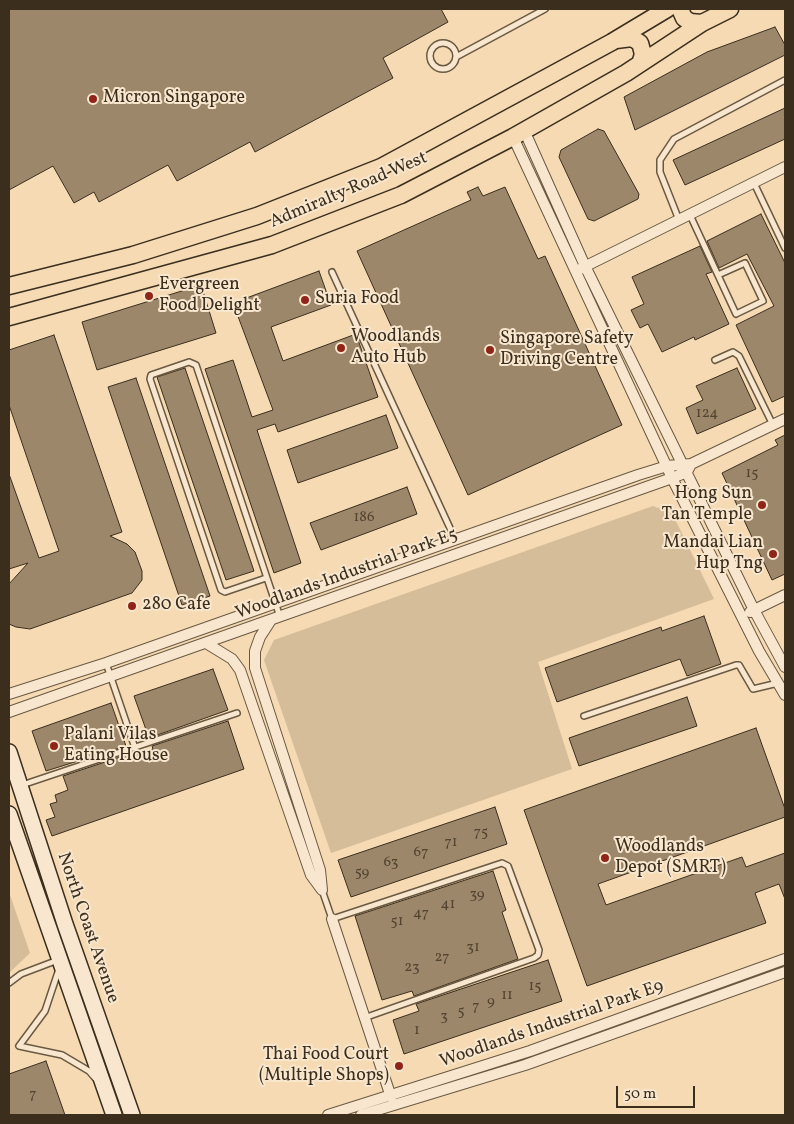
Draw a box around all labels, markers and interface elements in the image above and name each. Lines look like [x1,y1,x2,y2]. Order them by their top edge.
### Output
place label: Micron Singapore [103,88,245,110]
marker: Micron Singapore [87,93,99,105]
street label: Admiralty Road West [267,148,431,234]
place label: Evergreen Food Delight [159,275,260,318]
place label: Suria Food [315,289,399,311]
marker: Evergreen Food Delight [143,290,155,302]
marker: Suria Food [299,294,311,306]
place label: Woodlands Auto Hub [351,327,440,369]
place label: Singapore Safety Driving Centre [500,329,633,372]
marker: Woodlands Auto Hub [335,342,347,354]
marker: Singapore Safety Driving Centre [484,344,496,356]
house number: 124 [696,405,718,423]
house number: 15 [745,465,759,483]
place label: Hong Sun Tan Temple [661,484,752,526]
marker: Hong Sun Tan Temple [756,499,768,511]
house number: 186 [353,509,375,527]
street label: Woodlands Industrial Park E5 [233,525,461,625]
place label: Mandai Lian Hup Tng [663,533,763,576]
marker: Mandai Lian Hup Tng [767,548,779,560]
place label: 280 Cafe [142,595,211,617]
marker: 280 Cafe [126,600,138,612]
place label: Palani Vilas Eating House [64,725,168,768]
marker: Palani Vilas Eating House [48,740,60,752]
house number: 75 [474,824,488,842]
house number: 71 [444,834,458,852]
place label: Woodlands Depot (SMRT) [615,837,726,880]
house number: 67 [414,844,428,862]
street label: North Coast Avenue [51,850,123,1006]
marker: Woodlands Depot (SMRT) [599,852,611,864]
house number: 63 [383,854,399,872]
house number: 59 [355,864,369,882]
house number: 39 [469,886,485,904]
house number: 41 [441,896,455,914]
house number: 47 [413,905,429,923]
house number: 51 [390,913,404,931]
house number: 31 [466,939,480,957]
house number: 27 [435,949,449,967]
house number: 23 [404,959,420,977]
street label: Woodlands Industrial Park E9 [437,976,667,1074]
house number: 15 [528,978,542,996]
house number: 11 [501,987,513,1005]
house number: 9 [487,993,495,1011]
house number: 7 [472,998,480,1016]
house number: 5 [457,1003,465,1021]
house number: 3 [440,1008,448,1026]
house number: 1 [414,1022,420,1040]
place label: Thai Food Court (Multiple Shops) [259,1045,389,1088]
marker: Thai Food Court (Multiple Shops) [393,1060,405,1072]
scale bar [619,1076,698,1108]
text: 50 m [624,1084,656,1105]
house number: 7 [29,1086,37,1104]

